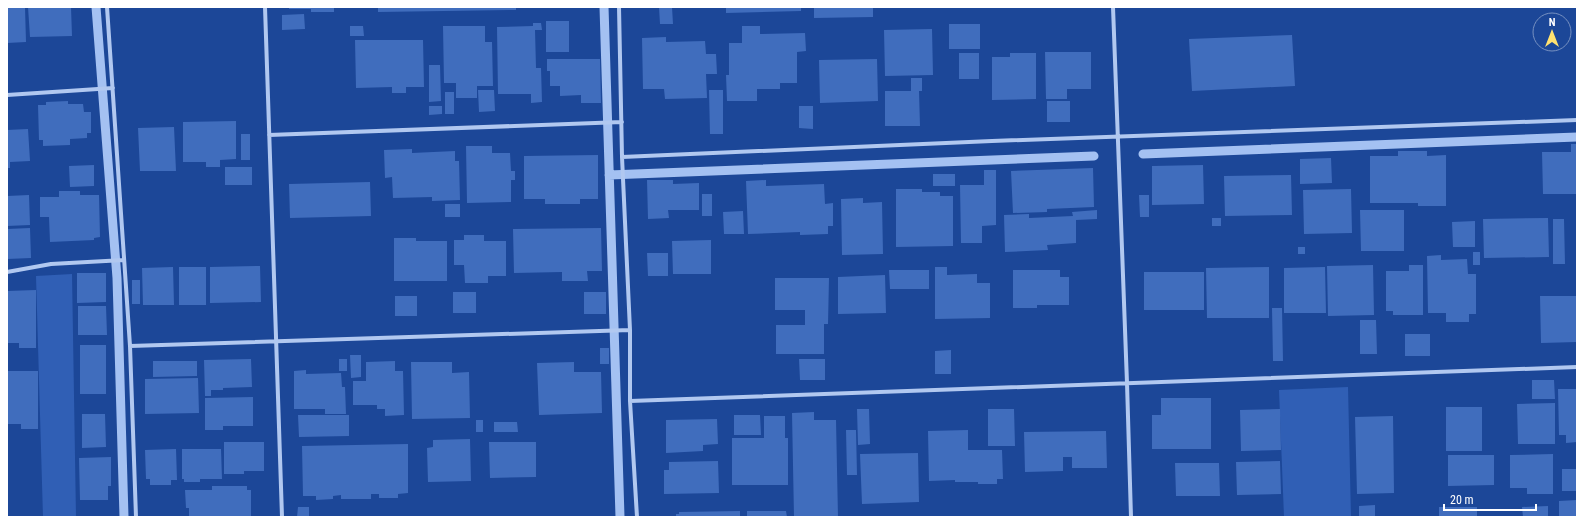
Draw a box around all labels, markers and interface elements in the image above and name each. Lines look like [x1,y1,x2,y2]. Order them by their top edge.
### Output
north arrow [1532,12,1572,52]
text: N [1549,16,1556,29]
scale bar [1444,486,1536,512]
text: 20 m [1450,493,1474,507]

